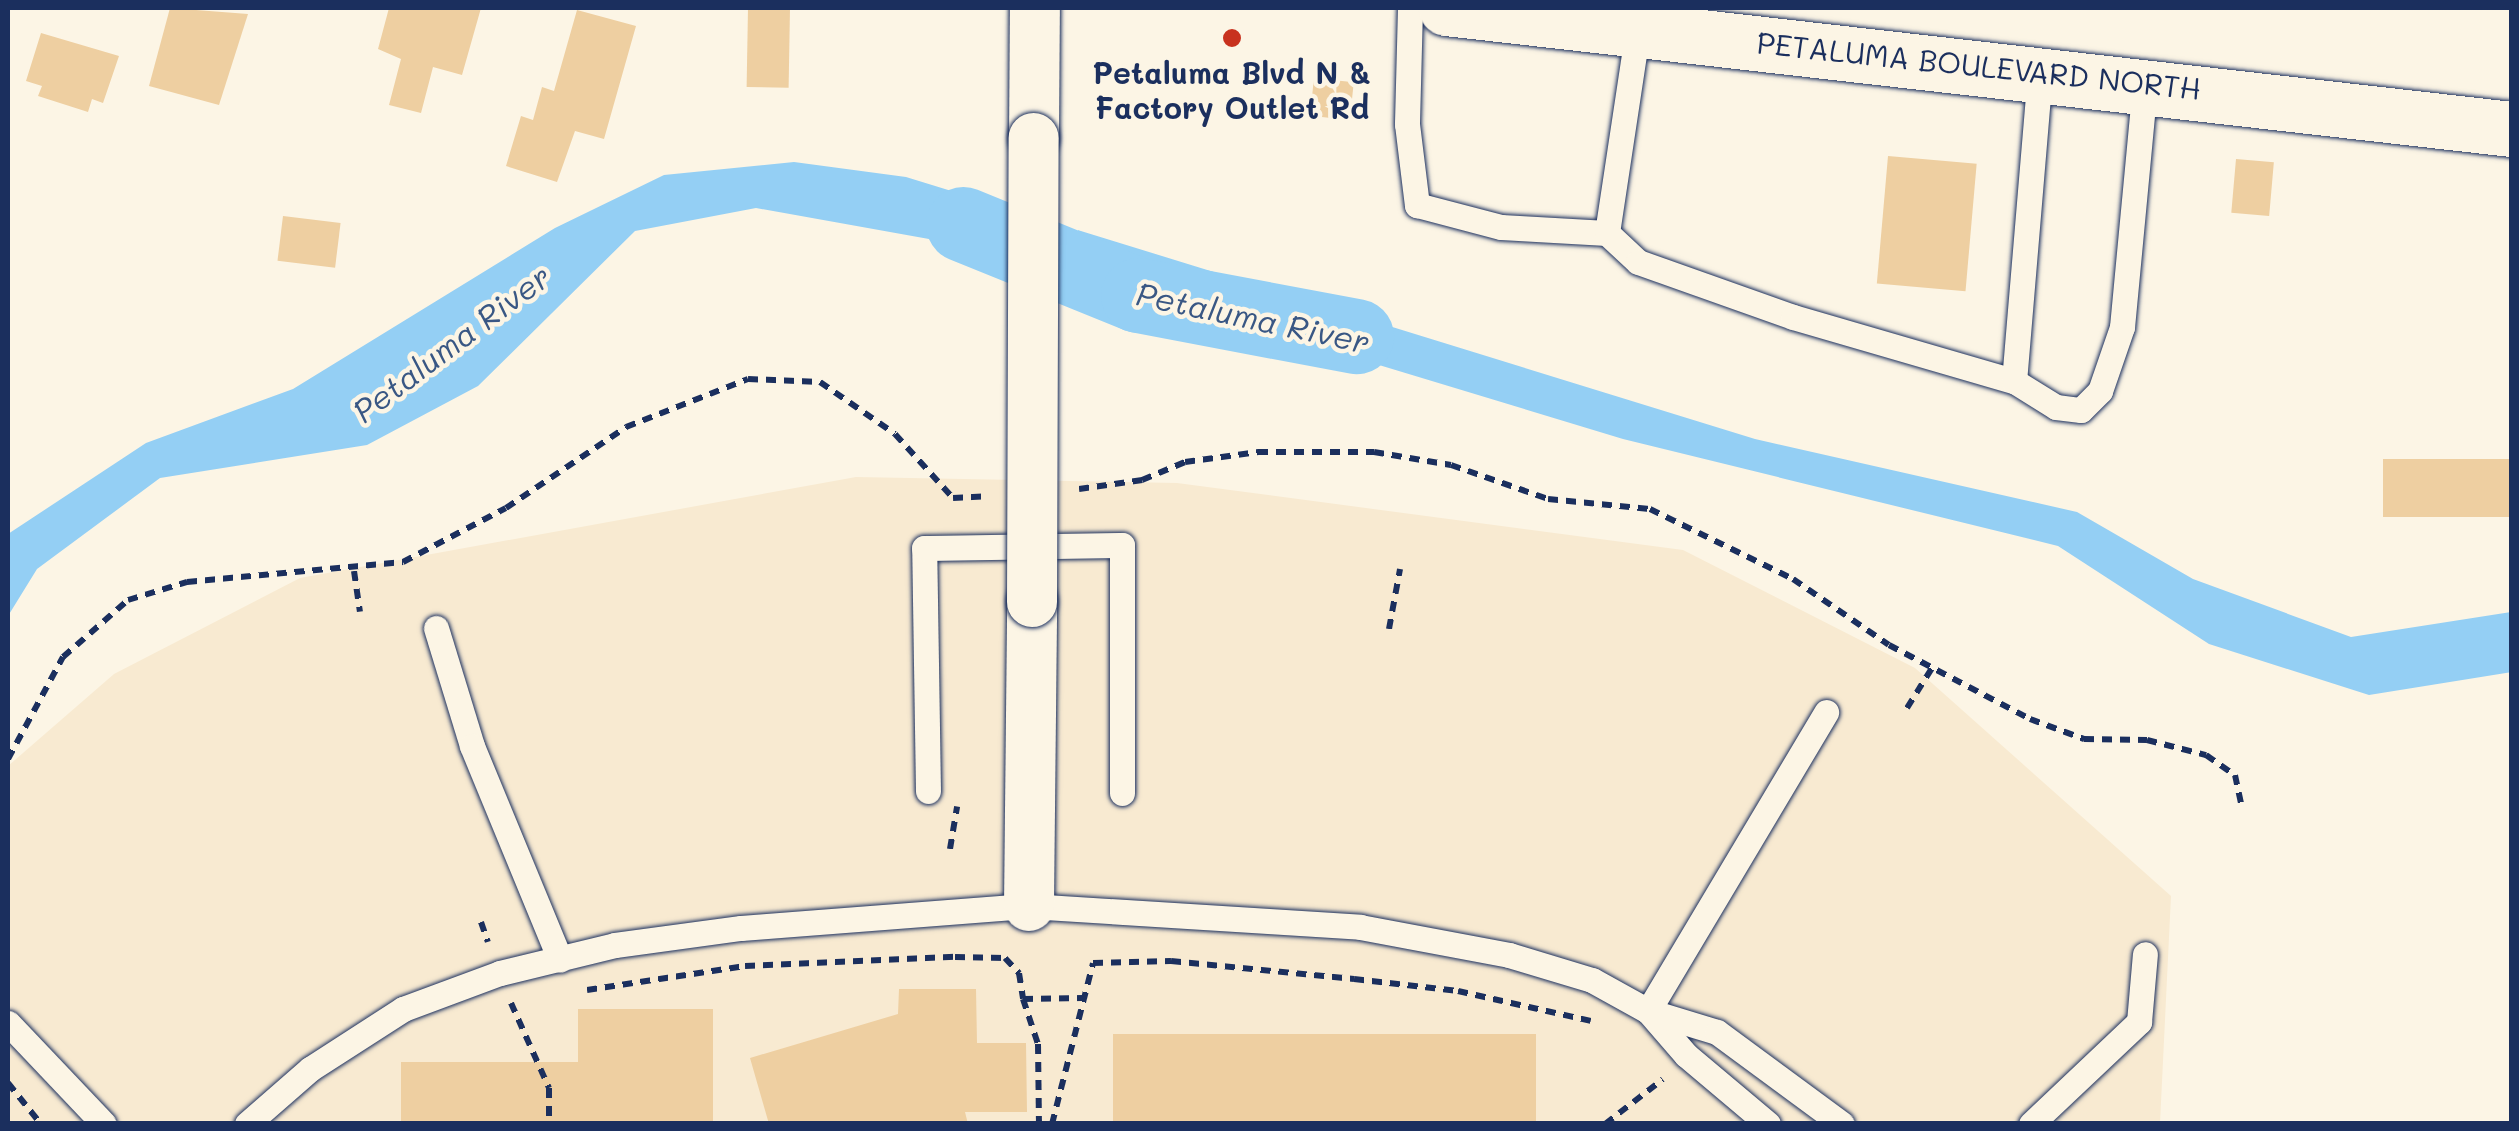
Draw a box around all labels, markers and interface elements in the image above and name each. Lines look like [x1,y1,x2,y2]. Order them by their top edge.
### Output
street label: PETALUMA BOULEVARD NORTH [1755,24,2203,106]
marker: Petaluma Blvd N & Factory Outlet Rd [1221,27,1243,49]
place label: Petaluma Blvd N & Factory Outlet Rd [1093,54,1371,124]
water label: Petaluma River [345,256,557,430]
water label: Petaluma River [1133,274,1373,360]

